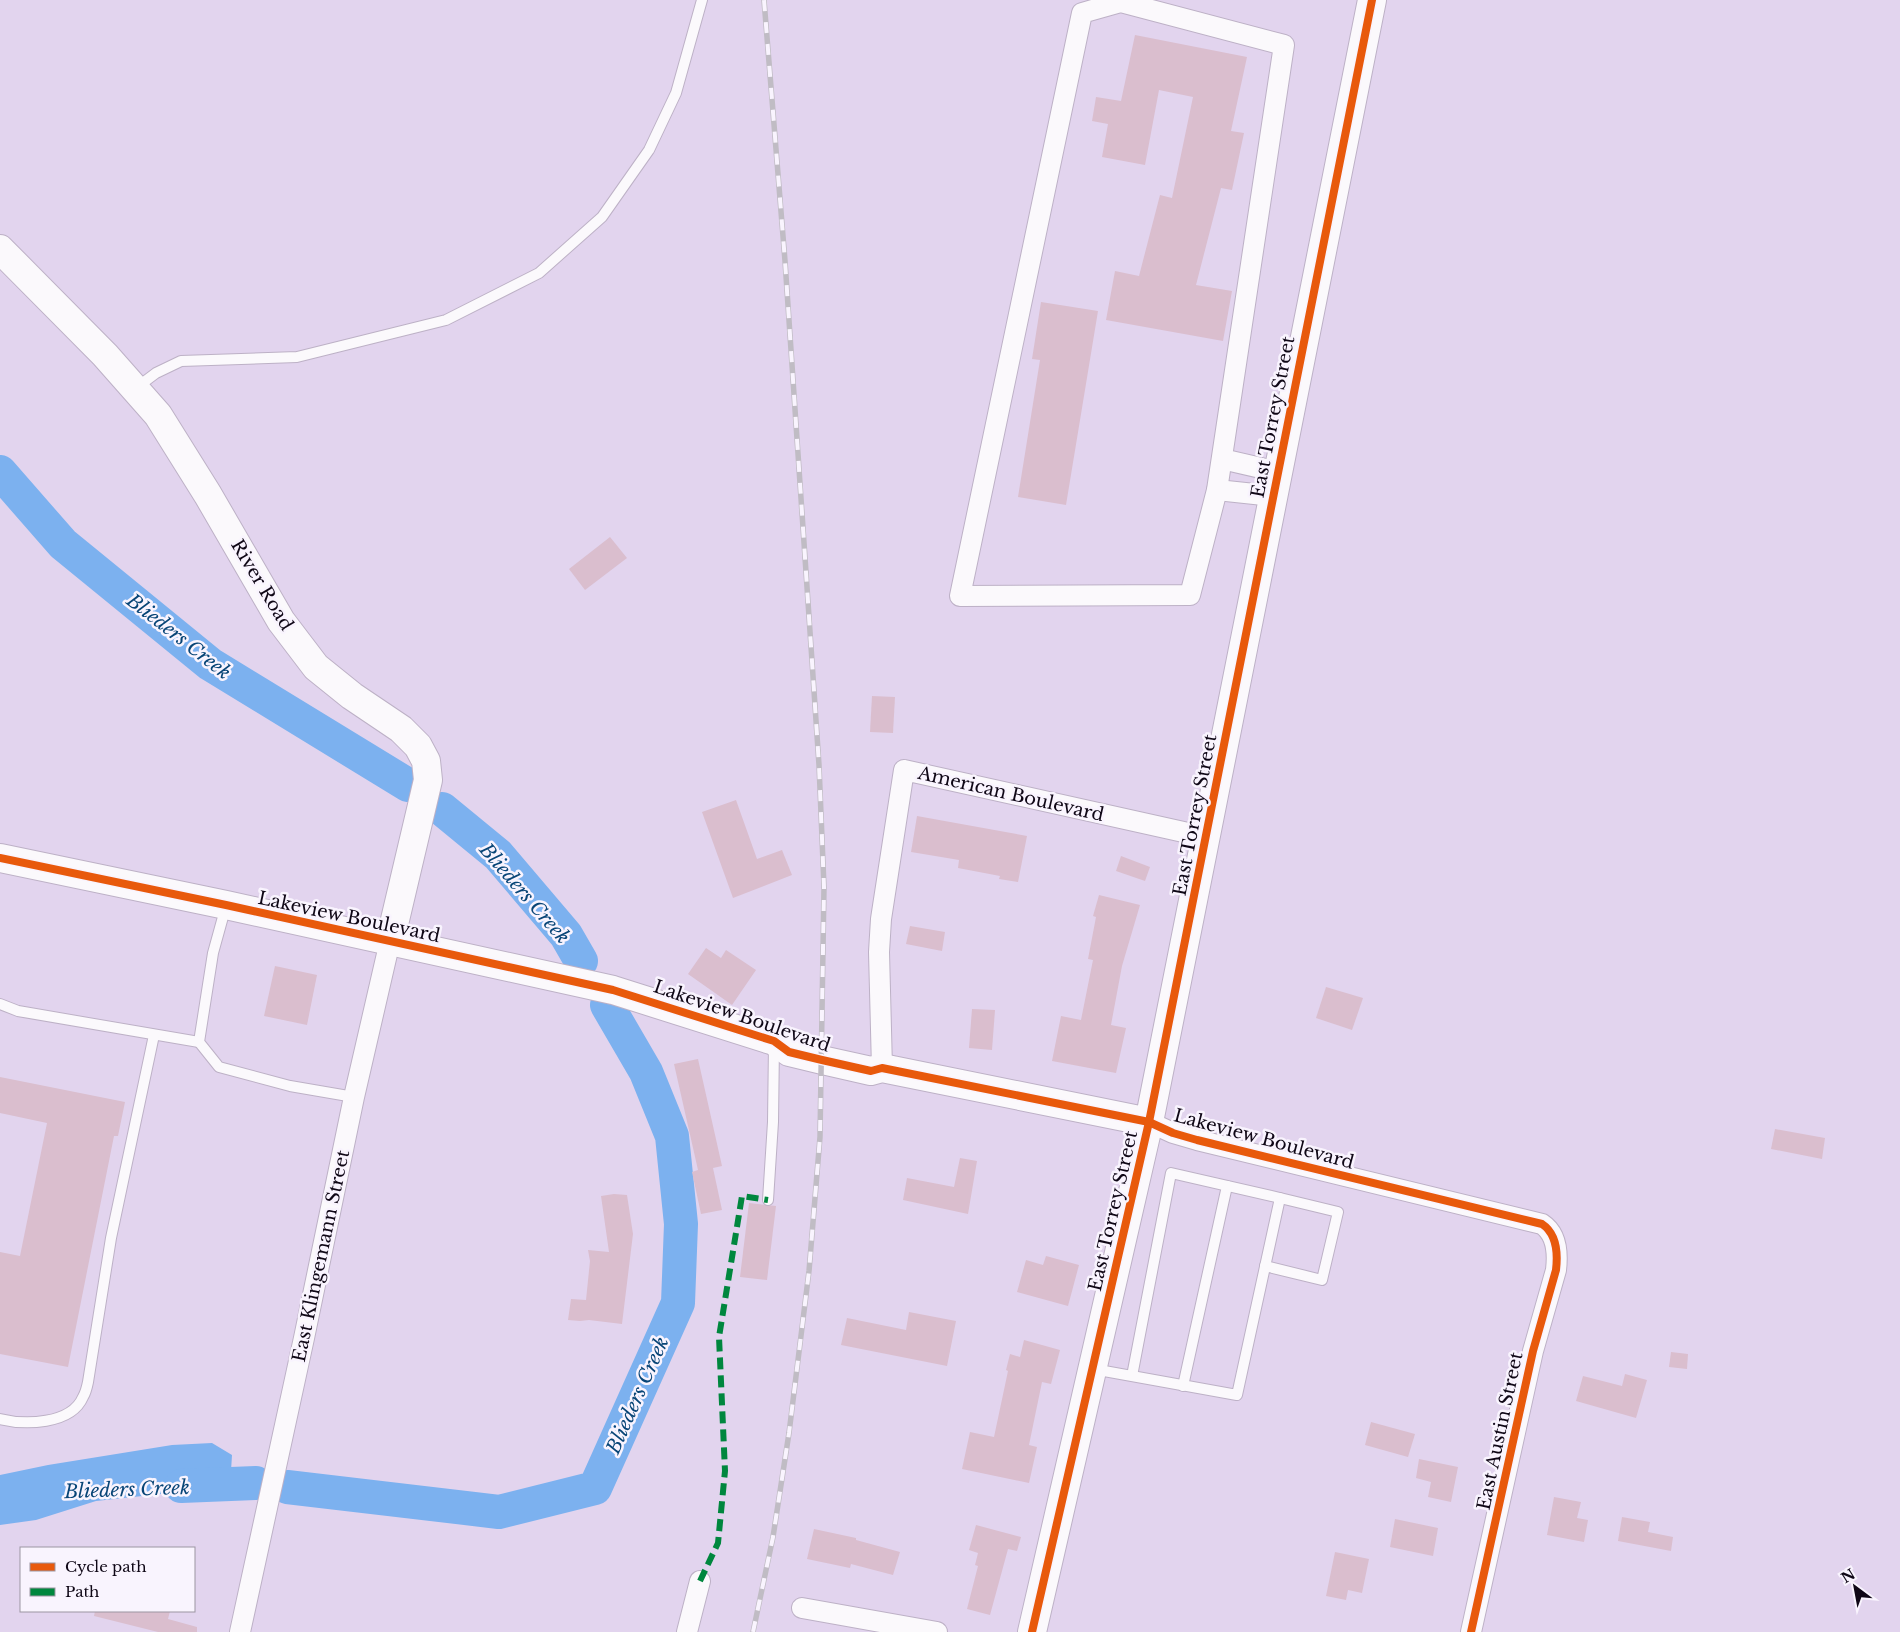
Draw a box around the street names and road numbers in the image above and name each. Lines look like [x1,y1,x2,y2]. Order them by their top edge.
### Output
street label: East Torrey Street [1247,334,1299,500]
street label: River Road [226,535,298,635]
street label: East Torrey Street [1169,732,1221,898]
street label: American Boulevard [915,762,1106,826]
street label: Lakeview Boulevard [256,887,442,947]
street label: Lakeview Boulevard [651,975,833,1057]
street label: Lakeview Boulevard [1171,1104,1357,1174]
street label: East Torrey Street [1084,1128,1142,1293]
street label: East Klingemann Street [288,1148,354,1364]
street label: East Austin Street [1473,1350,1528,1512]

